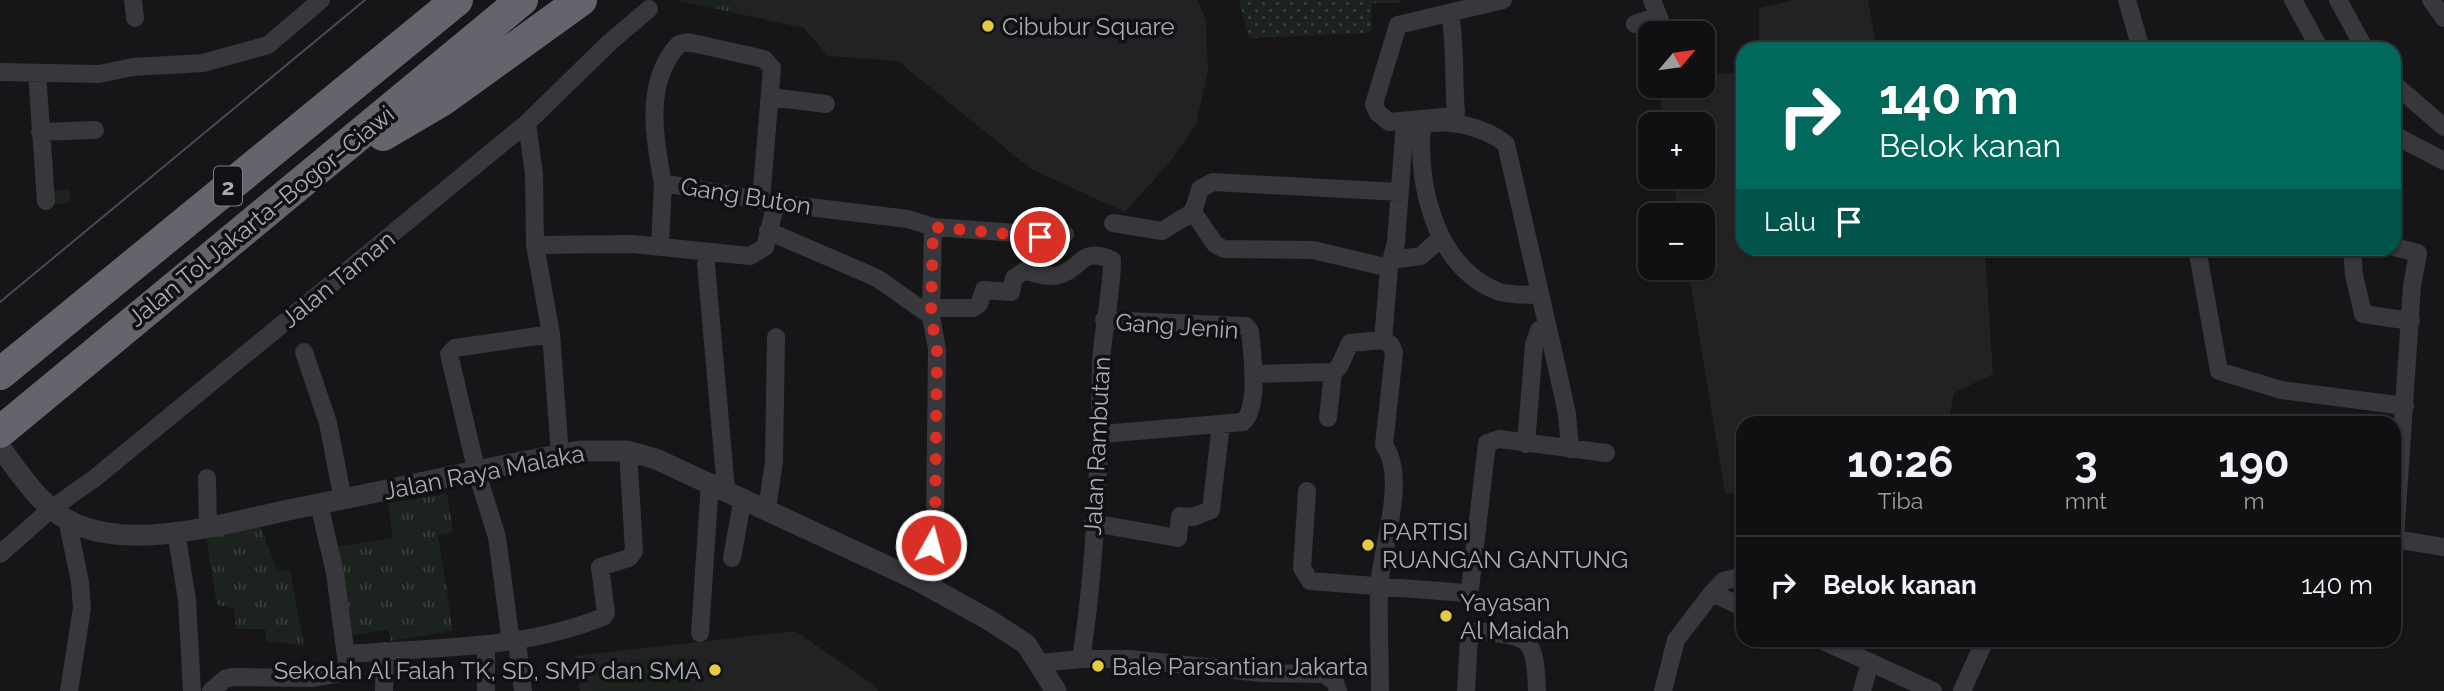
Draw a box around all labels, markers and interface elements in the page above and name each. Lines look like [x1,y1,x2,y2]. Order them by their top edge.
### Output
place label: Cibubur Square [1002,12,1175,41]
marker: Cibubur Square [980,18,996,34]
north arrow [1638,21,1715,98]
map controls [1638,21,1715,280]
text: 140 m [1879,68,2019,125]
icon: right [1764,70,1855,161]
street label: Jalan Tol Jakarta–Bogor–Ciawi [122,100,400,332]
button: + [1638,112,1715,189]
text: Belok kanan [1879,127,2061,164]
road number: 2 [214,167,242,206]
street label: Gang Buton [679,171,813,221]
button: − [1638,203,1715,280]
icon: arrive [1830,203,1868,241]
pin [1010,207,1070,267]
text: Lalu [1764,207,1816,237]
icon: arrive [1021,218,1059,256]
street label: Jalan Taman [275,224,401,334]
street label: Gang Jenin [1115,307,1239,345]
street label: Jalan Rambutan [1078,356,1116,536]
street label: Jalan Raya Malaka [381,438,587,506]
text: 10:26 [1847,438,1953,487]
text: 3 [2074,438,2098,487]
text: 190 [2218,438,2290,487]
text: Tiba [1878,487,1923,514]
text: mnt [2065,487,2107,514]
text: m [2243,487,2265,514]
position arrow [894,508,968,582]
place label: PARTISI RUANGAN GANTUNG [1382,517,1628,574]
marker: PARTISI RUANGAN GANTUNG [1360,537,1376,553]
icon: right [1764,566,1802,604]
text: Belok kanan [1823,570,1977,600]
text: 140 m [2301,570,2373,600]
place label: Yayasan Al Maidah [1460,588,1569,645]
marker: Yayasan Al Maidah [1438,608,1454,624]
place label: Bale Parsantian Jakarta [1112,652,1368,681]
place label: Sekolah Al Falah TK, SD, SMP dan SMA [274,656,701,685]
marker: Bale Parsantian Jakarta [1090,658,1106,674]
marker: Sekolah Al Falah TK, SD, SMP dan SMA [707,662,723,678]

